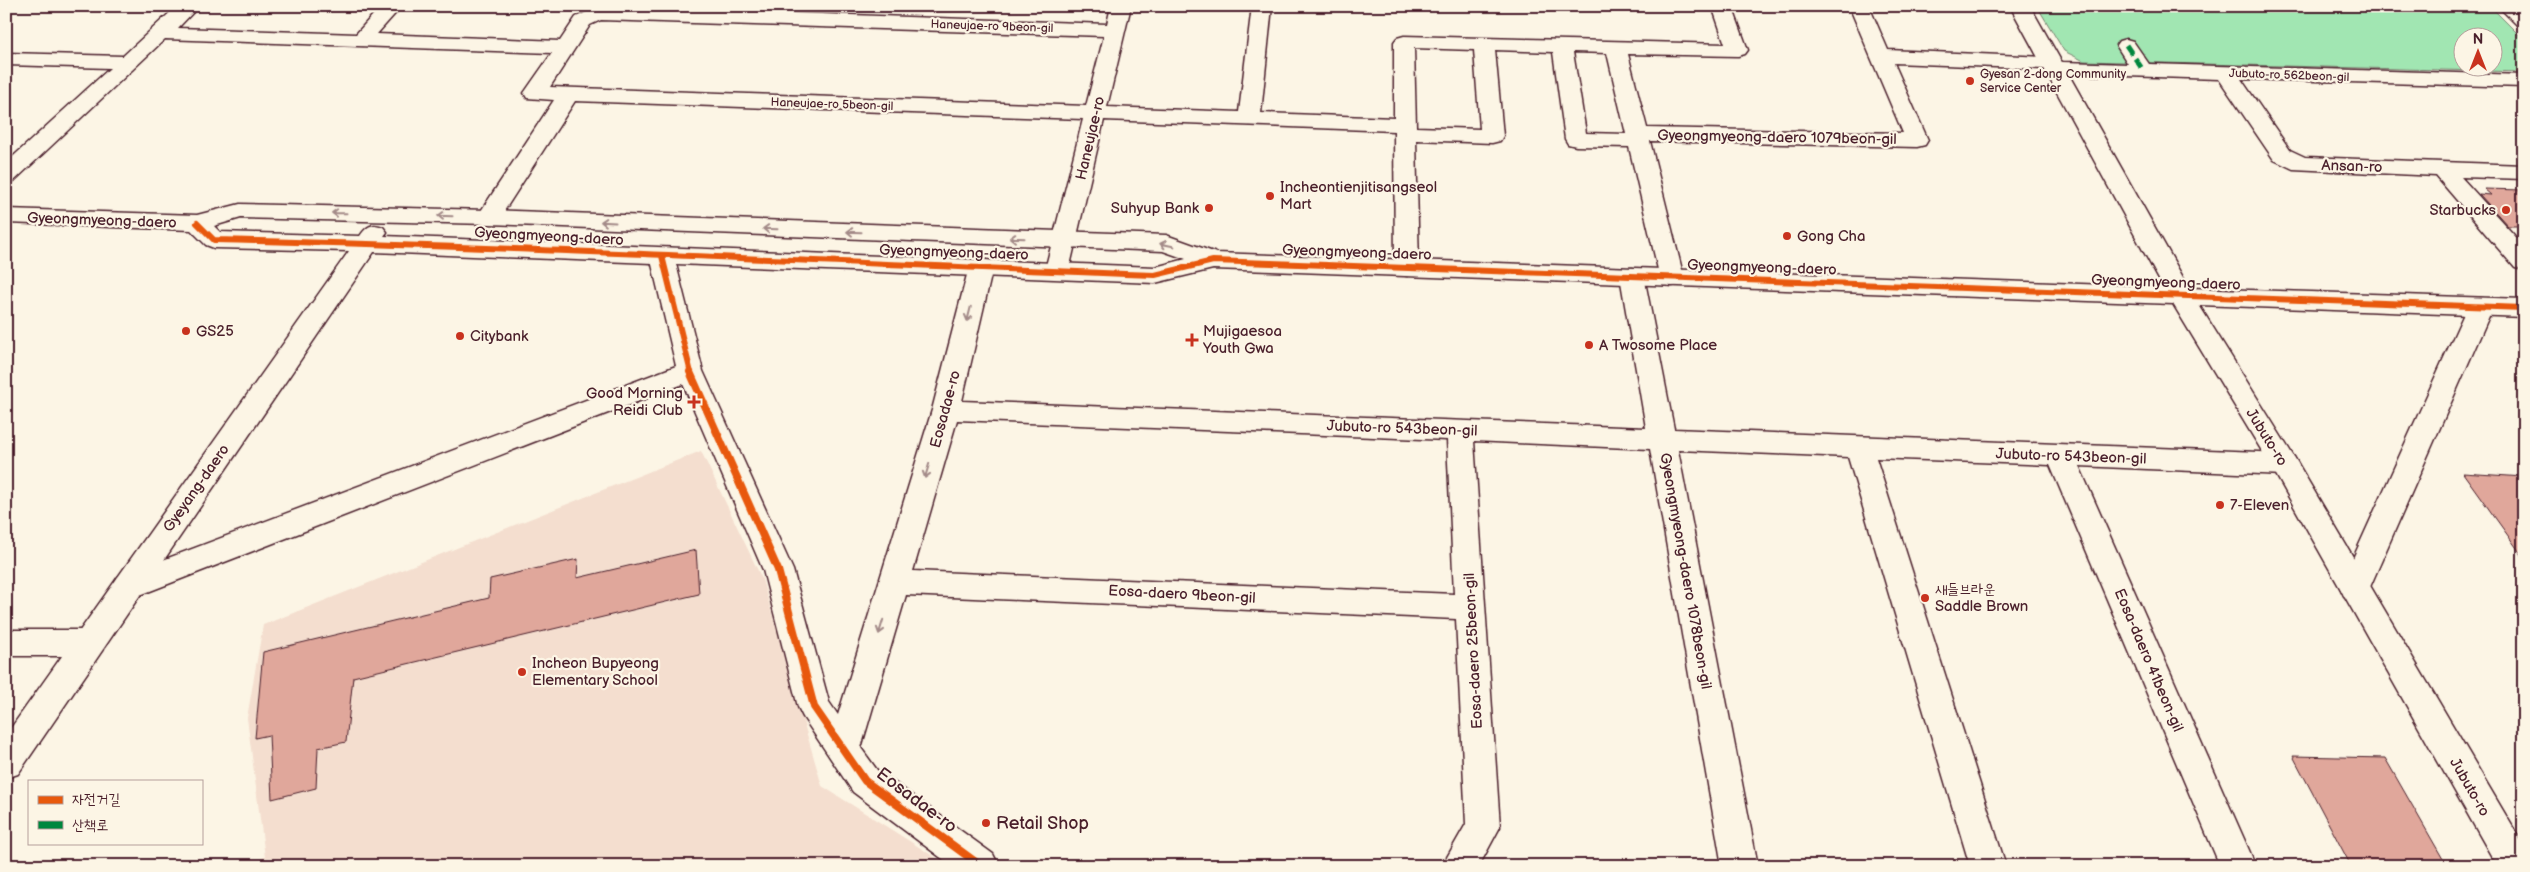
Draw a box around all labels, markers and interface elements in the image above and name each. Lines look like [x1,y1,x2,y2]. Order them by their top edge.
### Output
street label: Haneujae-ro 9beon-gil [930,17,1054,36]
north arrow [2452,28,2502,78]
text: N [2473,31,2483,48]
street label: Jubuto-ro 562beon-gil [2229,66,2349,85]
place label: Gyesan 2-dong Community Service Center [1980,67,2127,96]
marker: Gyesan 2-dong Community Service Center [1964,75,1976,87]
street label: Haneujae-ro [1072,94,1109,182]
street label: Haneujae-ro 5beon-gil [770,95,893,114]
street label: Gyeongmyeong-daero 1079beon-gil [1657,126,1897,149]
street label: Ansan-ro [2321,156,2383,177]
place label: Incheontienjitisangseol Mart [1280,178,1437,214]
marker: Incheontienjitisangseol Mart [1264,190,1276,202]
place label: Suhyup Bank [1111,199,1200,218]
place label: Starbucks [2429,201,2497,220]
marker: Suhyup Bank [1203,202,1215,214]
marker: Starbucks [2500,204,2512,216]
street label: Gyeongmyeong-daero [27,208,177,233]
one-way arrow [332,208,348,218]
one-way arrow [438,211,454,221]
one-way arrow [600,218,616,227]
street label: Gyeongmyeong-daero [474,223,624,250]
one-way arrow [762,224,778,233]
one-way arrow [847,227,863,237]
place label: Gong Cha [1797,227,1865,246]
marker: Gong Cha [1781,230,1793,242]
one-way arrow [1009,233,1025,242]
street label: Gyeongmyeong-daero [879,240,1029,265]
one-way arrow [1159,240,1175,249]
street label: Gyeongmyeong-daero [1282,240,1432,265]
street label: Gyeongmyeong-daero [1687,255,1837,280]
street label: Gyeongmyeong-daero [2091,270,2241,295]
one-way arrow [964,306,973,322]
place label: GS25 [196,322,234,341]
place label: Mujigaesoa Youth Gwa [1202,322,1282,358]
marker: GS25 [180,325,192,337]
place label: Citybank [470,327,529,346]
marker: Citybank [454,330,466,342]
marker: Mujigaesoa Youth Gwa [1185,333,1199,347]
place label: A Twosome Place [1599,336,1717,355]
marker: A Twosome Place [1583,339,1595,351]
street label: Eosadae-ro [926,368,965,450]
place label: Good Morning Reidi Club [586,384,684,420]
marker: Good Morning Reidi Club [687,395,701,409]
street label: Jubuto-ro [2241,405,2292,470]
street label: Jubuto-ro 543beon-gil [1326,416,1478,441]
street label: Gyeyang-daero [159,441,234,536]
street label: Jubuto-ro 543beon-gil [1995,444,2147,469]
street label: Gyeongmyeong-daero 1078beon-gil [1655,451,1716,691]
one-way arrow [922,463,932,479]
place label: 7-Eleven [2230,496,2289,515]
marker: 7-Eleven [2214,499,2226,511]
street label: Eosa-daero 25beon-gil [1460,572,1487,729]
place label: 새들브라운 Saddle Brown [1935,580,2028,616]
street label: Eosa-daero 9beon-gil [1108,581,1256,608]
street label: Eosa-daero 41beon-gil [2110,586,2187,735]
marker: 새들브라운 Saddle Brown [1919,592,1931,604]
one-way arrow [875,618,885,634]
place label: Incheon Bupyeong Elementary School [532,654,659,690]
marker: Incheon Bupyeong Elementary School [516,666,528,678]
street label: Jubuto-ro [2445,755,2494,820]
street label: Eosadae-ro [872,763,961,837]
legend [28,780,202,844]
text: 자전거길 [72,790,120,809]
place label: Retail Shop [996,813,1089,834]
text: 산책로 [72,816,108,835]
marker: Retail Shop [980,817,992,829]

